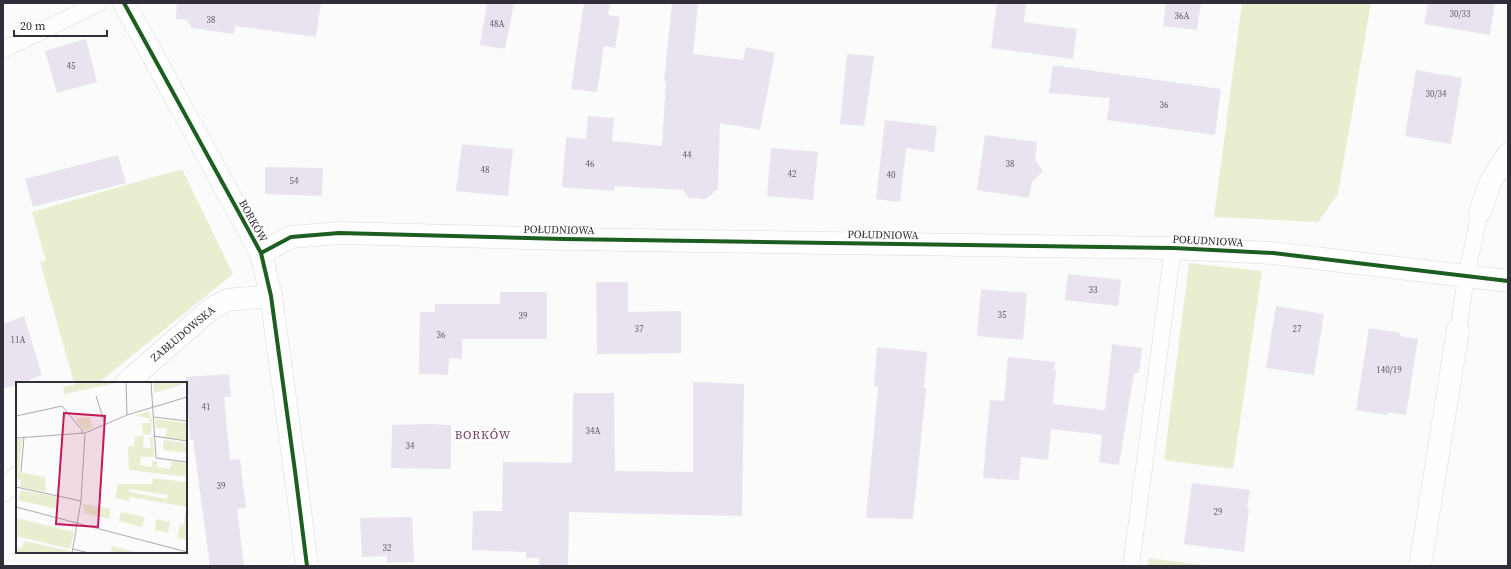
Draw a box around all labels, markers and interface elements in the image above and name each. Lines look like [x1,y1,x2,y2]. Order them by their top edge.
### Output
house number: 30/33 [1450,8,1471,20]
house number: 36A [1175,10,1190,22]
scale bar [14,12,107,38]
house number: 38 [206,14,216,26]
text: 20 m [20,18,46,34]
house number: 48A [490,18,505,30]
house number: 45 [66,60,76,72]
house number: 30/34 [1426,88,1447,100]
house number: 36 [1159,99,1169,111]
house number: 44 [682,149,692,161]
house number: 46 [585,158,595,170]
house number: 38 [1005,158,1015,170]
house number: 48 [480,164,490,176]
house number: 42 [787,168,797,180]
house number: 40 [886,169,896,181]
house number: 54 [289,175,299,187]
street label: BORKÓW [235,197,271,245]
street label: POŁUDNIOWA [523,222,595,238]
street label: POŁUDNIOWA [847,227,919,243]
street label: POŁUDNIOWA [1172,232,1245,250]
house number: 33 [1088,284,1098,296]
street label: ZABŁUDOWSKA [148,302,219,365]
house number: 35 [997,309,1007,321]
house number: 39 [518,310,528,322]
house number: 37 [634,323,644,335]
house number: 27 [1292,323,1302,335]
house number: 36 [436,329,446,341]
house number: 11A [11,334,26,346]
house number: 140/19 [1376,364,1402,376]
inset map [16,382,187,553]
house number: 41 [201,401,211,413]
house number: 34A [586,425,601,437]
district label: BORKÓW [455,427,511,443]
house number: 34 [405,440,415,452]
house number: 39 [216,480,226,492]
house number: 29 [1213,506,1223,518]
house number: 32 [382,542,392,554]

